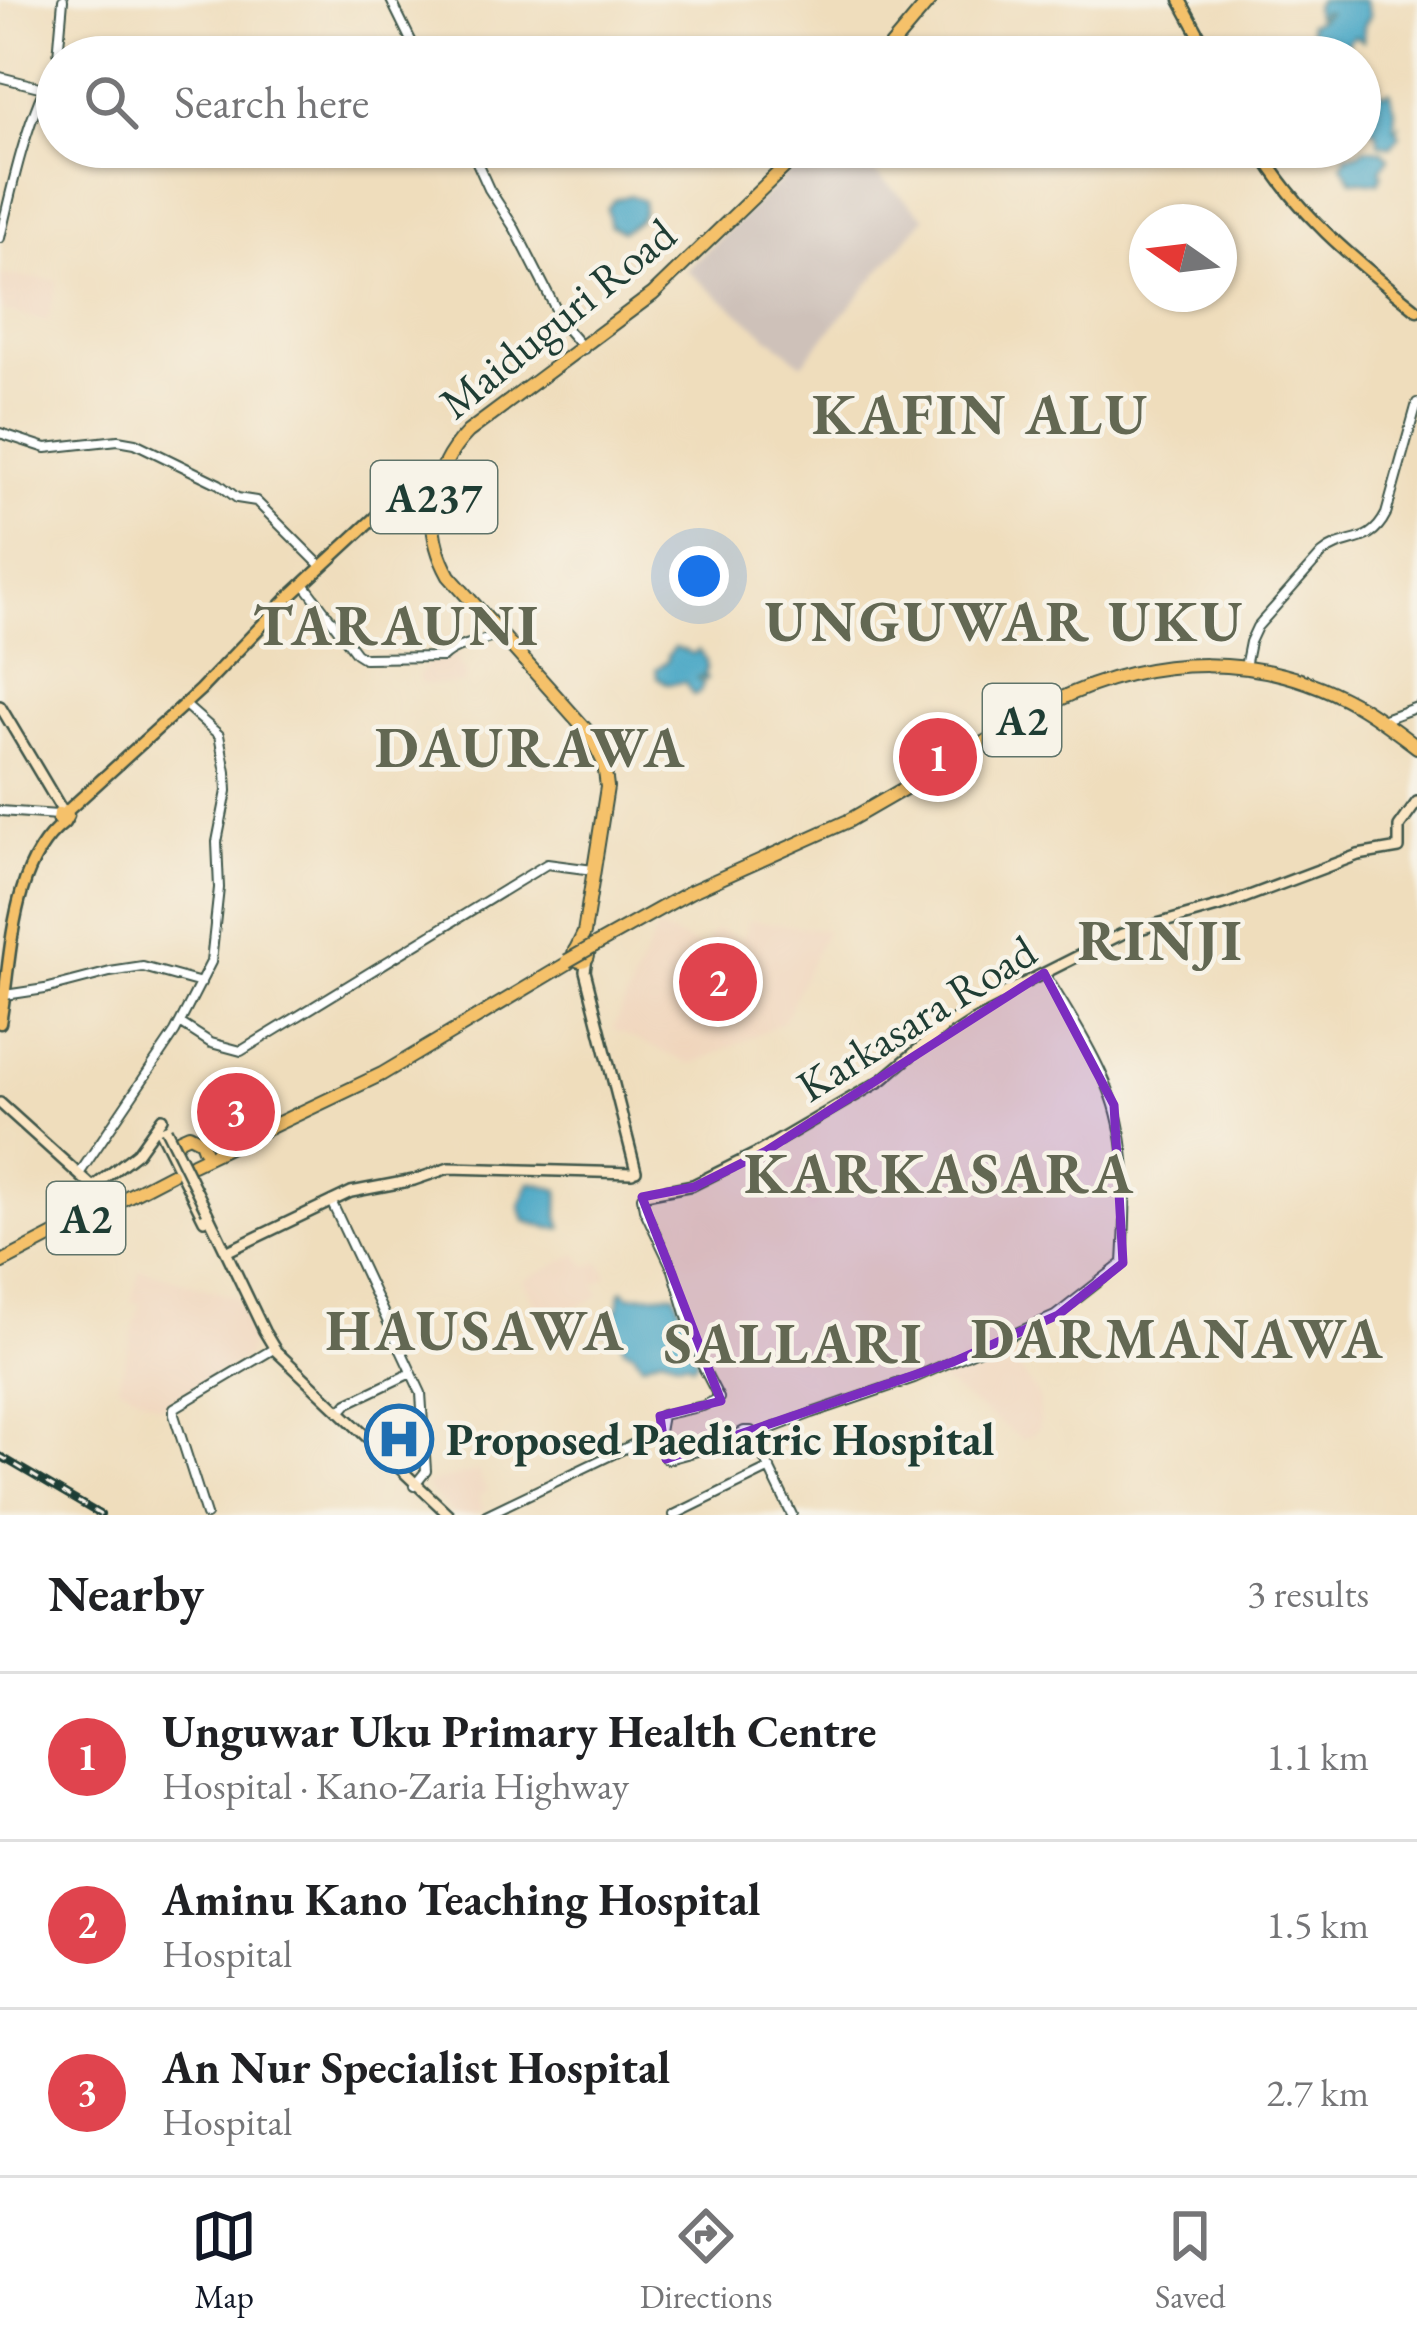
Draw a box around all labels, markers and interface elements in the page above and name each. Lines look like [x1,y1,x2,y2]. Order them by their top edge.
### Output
search box [36,36,1381,168]
icon: search [78,69,144,135]
text: Search here [174,73,369,131]
north arrow [1129,204,1237,312]
street label: Maiduguri Road [427,205,687,431]
district label: KAFIN ALU [812,377,1150,451]
road number: A237 [371,461,497,533]
your location [669,546,729,606]
district label: UNGUWAR UKU [765,584,1245,658]
district label: TARAUNI [253,588,541,662]
road number: A2 [983,684,1061,756]
district label: DAURAWA [375,710,687,784]
pin: 1 [899,712,977,802]
district label: RINJI [1077,903,1245,977]
street label: Karkasara Road [786,921,1047,1114]
pin: 2 [679,937,757,1027]
pin: 3 [197,1067,275,1157]
district label: KARKASARA [744,1136,1136,1210]
road number: A2 [47,1182,125,1254]
district label: HAUSAWA [325,1293,627,1367]
district label: DARMANAWA [970,1301,1386,1375]
district label: SALLARI [664,1306,924,1380]
hospital icon: Proposed Paediatric Hospital [364,1404,434,1474]
place label: Proposed Paediatric Hospital [446,1410,995,1468]
text: Nearby [48,1560,204,1626]
text: 3 results [1247,1568,1369,1619]
text: Unguwar Uku Primary Health Centre [162,1702,876,1760]
text: 1 [77,1731,97,1782]
text: 1.1 km [1266,1731,1369,1782]
text: Hospital · Kano-Zaria Highway [162,1760,629,1811]
text: Aminu Kano Teaching Hospital [162,1870,761,1928]
text: 2 [77,1899,97,1950]
text: 1.5 km [1266,1899,1369,1950]
text: Hospital [162,1928,292,1979]
text: An Nur Specialist Hospital [162,2038,670,2096]
text: 3 [77,2067,97,2118]
text: 2.7 km [1266,2067,1369,2118]
text: Hospital [162,2096,292,2147]
tab: Map [191,2203,257,2318]
tab: Directions [640,2203,773,2318]
tab: Saved [1155,2203,1226,2318]

